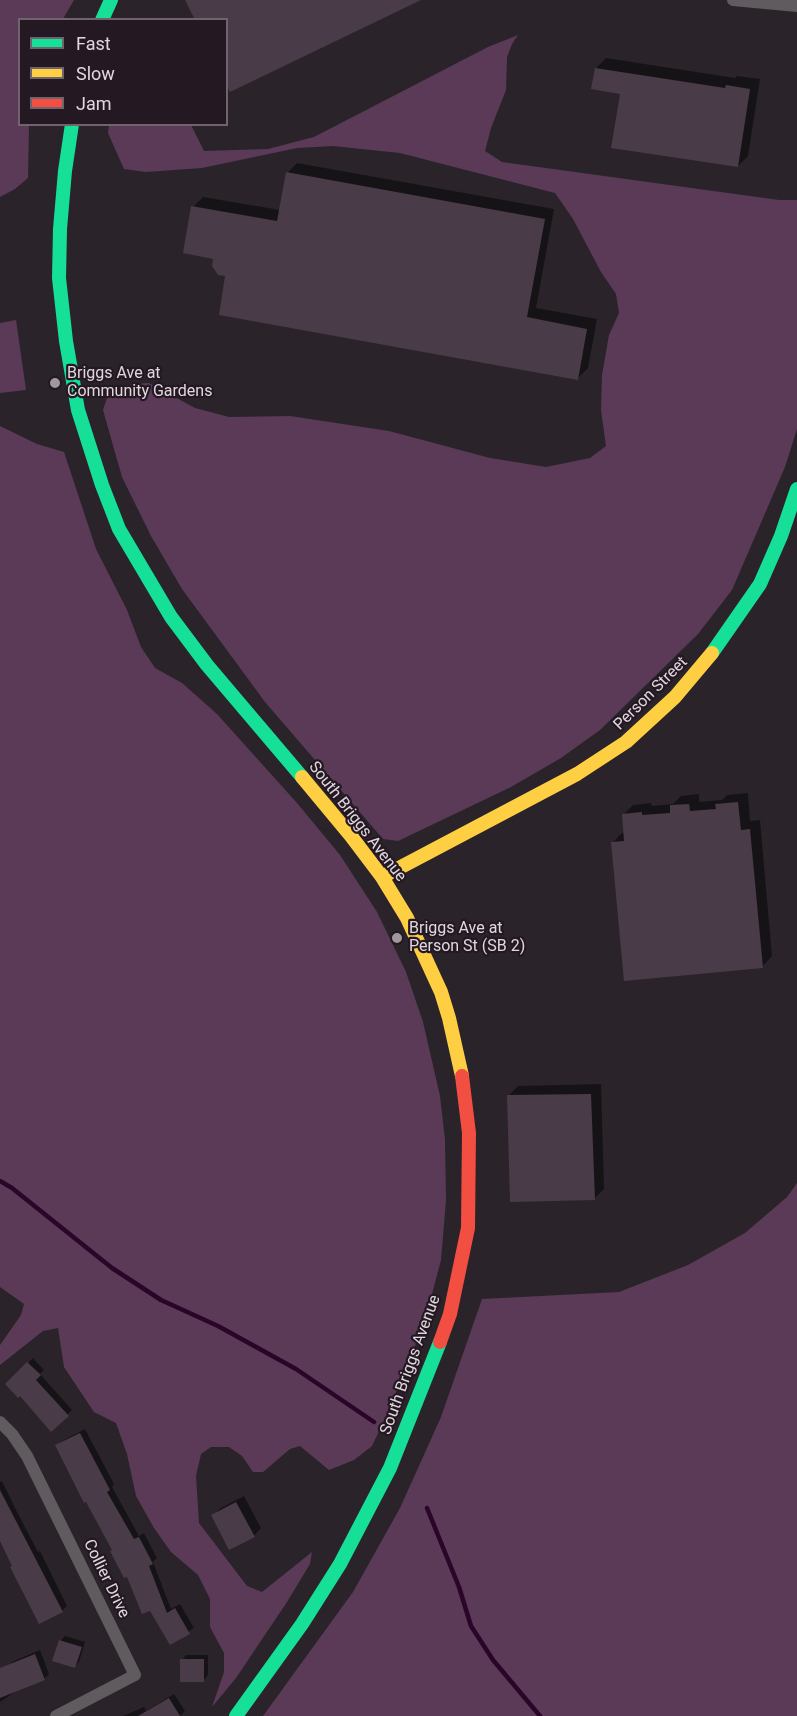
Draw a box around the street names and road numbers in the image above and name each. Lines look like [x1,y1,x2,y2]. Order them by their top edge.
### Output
street label: Person Street [610,653,692,735]
street label: South Briggs Avenue [304,758,410,886]
street label: South Briggs Avenue [377,1293,445,1437]
street label: Collier Drive [79,1537,133,1621]

